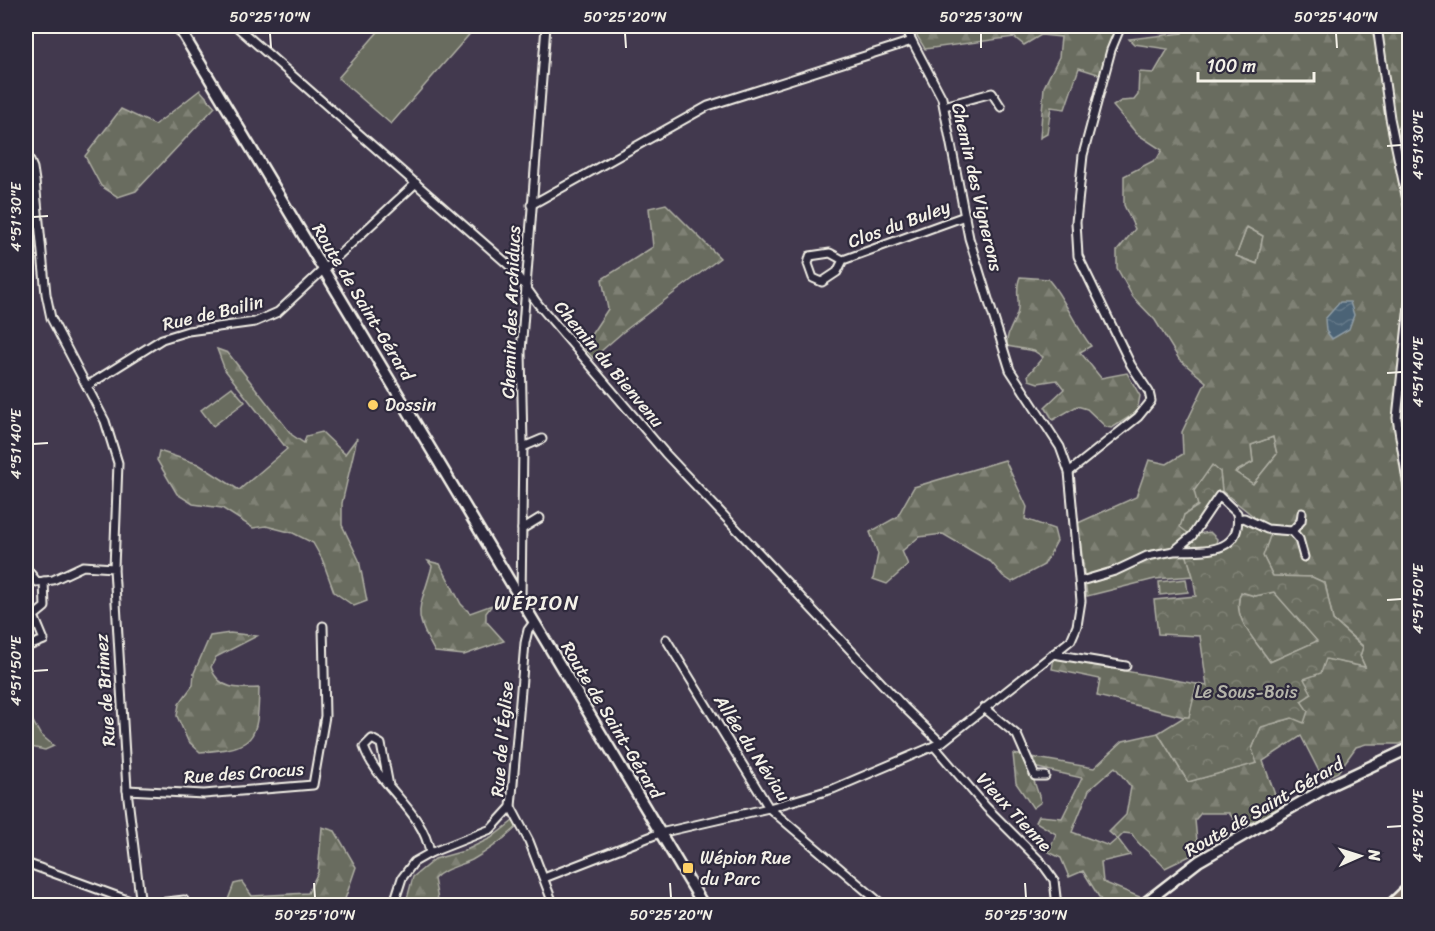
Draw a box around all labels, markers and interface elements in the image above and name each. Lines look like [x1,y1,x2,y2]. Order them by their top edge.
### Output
text: 50°25'10"N [229,4,311,30]
text: 50°25'20"N [583,4,667,30]
text: 50°25'30"N [940,4,1023,30]
text: 50°25'40"N [1294,4,1379,30]
scale bar [1198,45,1314,83]
text: 100 m [1207,50,1256,82]
street label: Chemin des Vignerons [942,99,1012,275]
text: 4°51'30"E [1405,109,1431,180]
text: 4°51'30"E [3,181,29,252]
street label: Clos du Buley [843,190,955,257]
street label: Route de Saint-Gérard [303,217,424,388]
street label: Chemin des Archiducs [492,224,530,399]
street label: Rue de Bailin [159,286,267,340]
street label: Chemin du Bienvenu [546,293,672,435]
text: 4°51'40"E [1405,335,1431,407]
place label: Dossin [385,389,436,421]
marker: Dossin [366,398,380,412]
text: 4°51'40"E [3,407,29,479]
text: 4°51'50"E [1405,562,1431,634]
district label: WÉPION [494,584,580,622]
street label: Rue de Brimez [85,632,125,747]
text: 4°51'50"E [3,634,29,706]
street label: Route de Saint-Gérard [552,635,673,806]
park label: Le Sous-Bois [1195,676,1298,708]
street label: Rue de l'Église [481,680,523,798]
street label: Allée du Néviau [705,687,799,809]
street label: Route de Saint-Gérard [1178,748,1351,866]
street label: Rue des Crocus [183,753,306,793]
street label: Vieux Tienne [968,764,1060,860]
text: 4°52'00"E [1405,788,1431,862]
north arrow [1330,826,1390,886]
place label: Wépion Rue du Parc [700,842,791,895]
text: N [1360,848,1389,862]
marker: Wépion Rue du Parc [681,861,695,875]
text: 50°25'10"N [274,902,356,928]
text: 50°25'20"N [629,902,713,928]
text: 50°25'30"N [985,902,1068,928]

